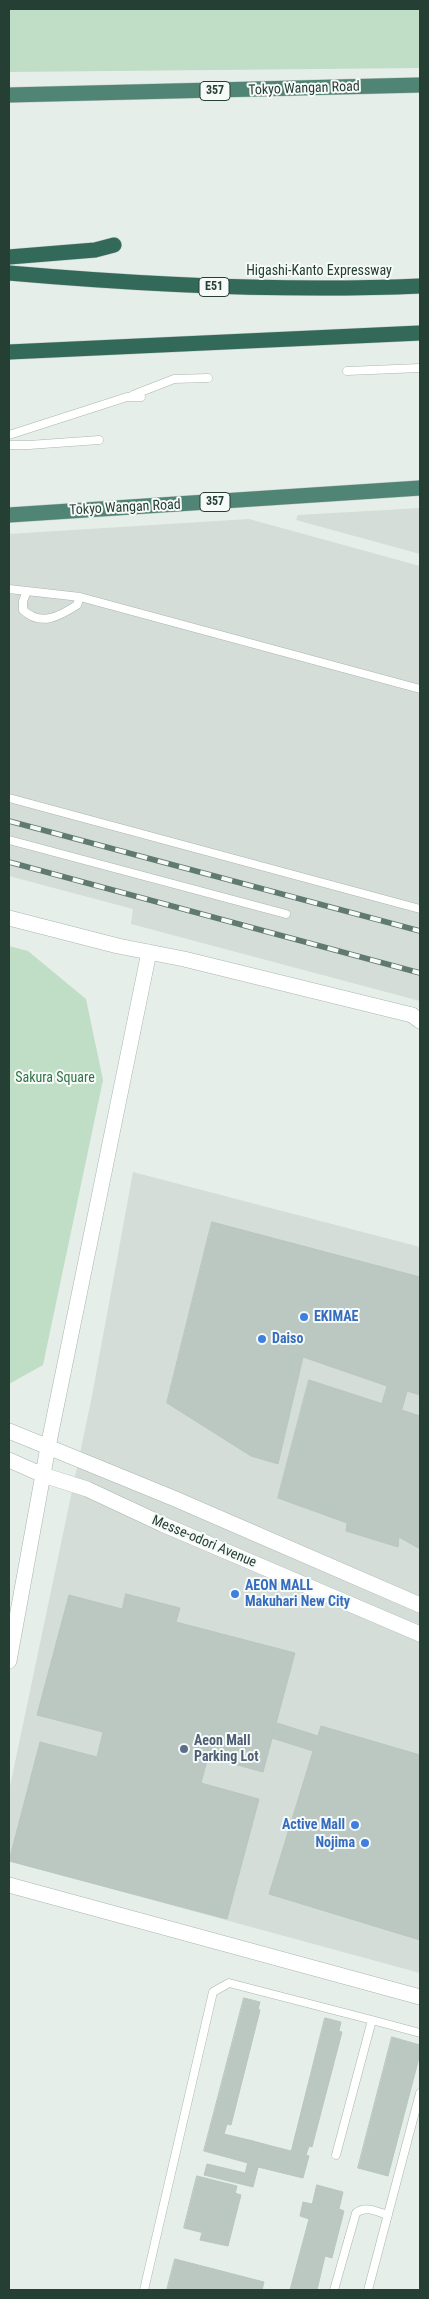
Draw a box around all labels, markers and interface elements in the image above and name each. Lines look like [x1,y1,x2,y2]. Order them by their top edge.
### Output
street label: Tokyo Wangan Road [248,79,360,99]
road number: 357 [200,82,230,100]
street label: Higashi-Kanto Expressway [246,263,392,279]
road number: E51 [199,278,229,296]
road number: 357 [200,492,230,512]
street label: Tokyo Wangan Road [69,497,181,519]
park label: Sakura Square [15,1070,95,1086]
place label: EKIMAE [314,1309,358,1325]
marker: EKIMAE [298,1311,310,1323]
place label: Daiso [272,1331,303,1347]
marker: Daiso [256,1333,268,1345]
street label: Messe-odori Avenue [149,1512,259,1572]
place label: AEON MALL Makuhari New City [245,1578,350,1610]
marker: AEON MALL Makuhari New City [229,1588,241,1600]
place label: Aeon Mall Parking Lot [194,1733,258,1765]
marker: Aeon Mall Parking Lot [178,1743,190,1755]
place label: Active Mall [282,1817,345,1833]
marker: Active Mall [349,1819,361,1831]
place label: Nojima [316,1835,355,1851]
marker: Nojima [359,1837,371,1849]

